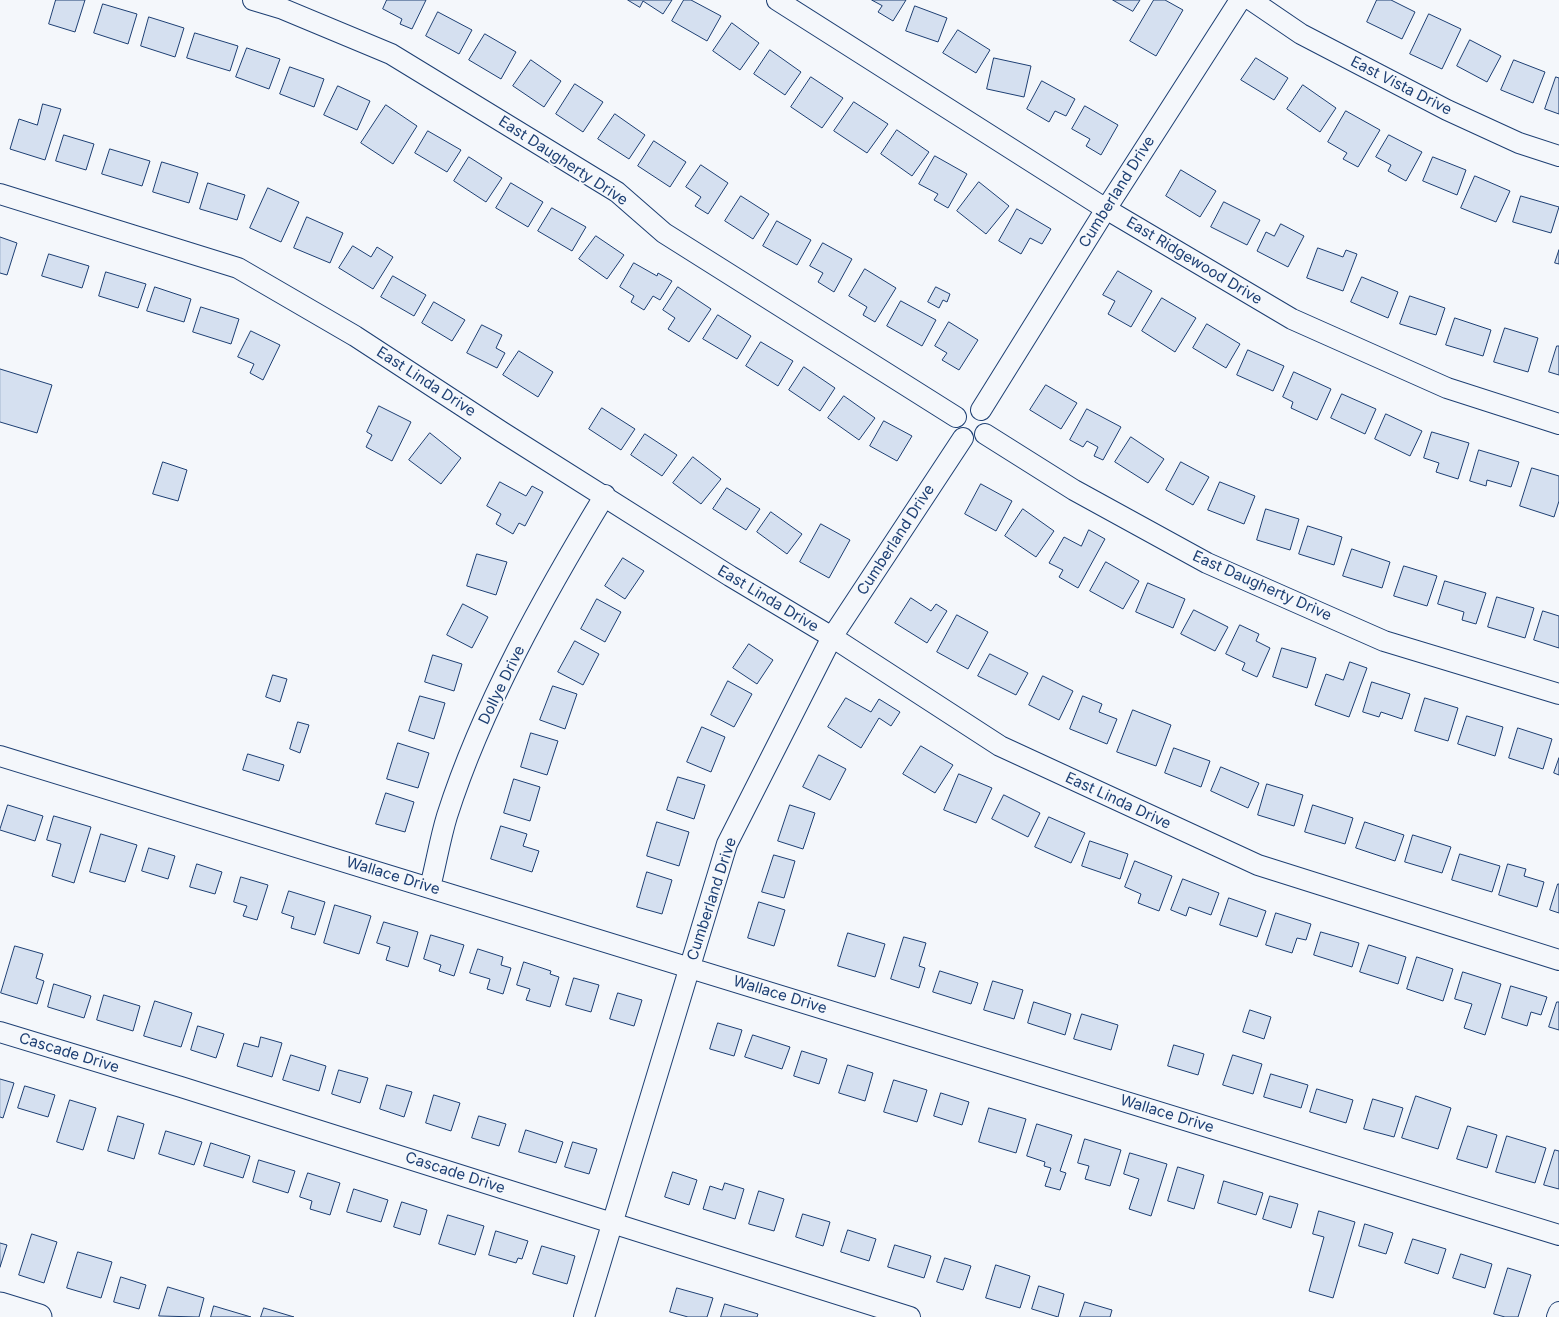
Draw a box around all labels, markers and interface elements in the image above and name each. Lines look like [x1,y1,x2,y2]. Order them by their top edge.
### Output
street label: East Vista Drive [1347,53,1455,119]
street label: East Daugherty Drive [495,113,631,209]
street label: Cumberland Drive [1075,133,1159,251]
street label: East Ridgewood Drive [1123,213,1265,309]
street label: East Linda Drive [373,343,479,421]
street label: Cumberland Drive [854,481,938,599]
street label: East Daugherty Drive [1190,547,1334,625]
street label: East Linda Drive [714,562,822,636]
street label: Dollye Drive [475,643,529,727]
street label: East Linda Drive [1062,769,1174,833]
street label: Cumberland Drive [684,835,740,963]
street label: Wallace Drive [344,853,442,899]
street label: Wallace Drive [731,972,829,1018]
street label: Cascade Drive [17,1029,121,1077]
street label: Wallace Drive [1118,1091,1216,1137]
street label: Cascade Drive [403,1148,507,1198]

